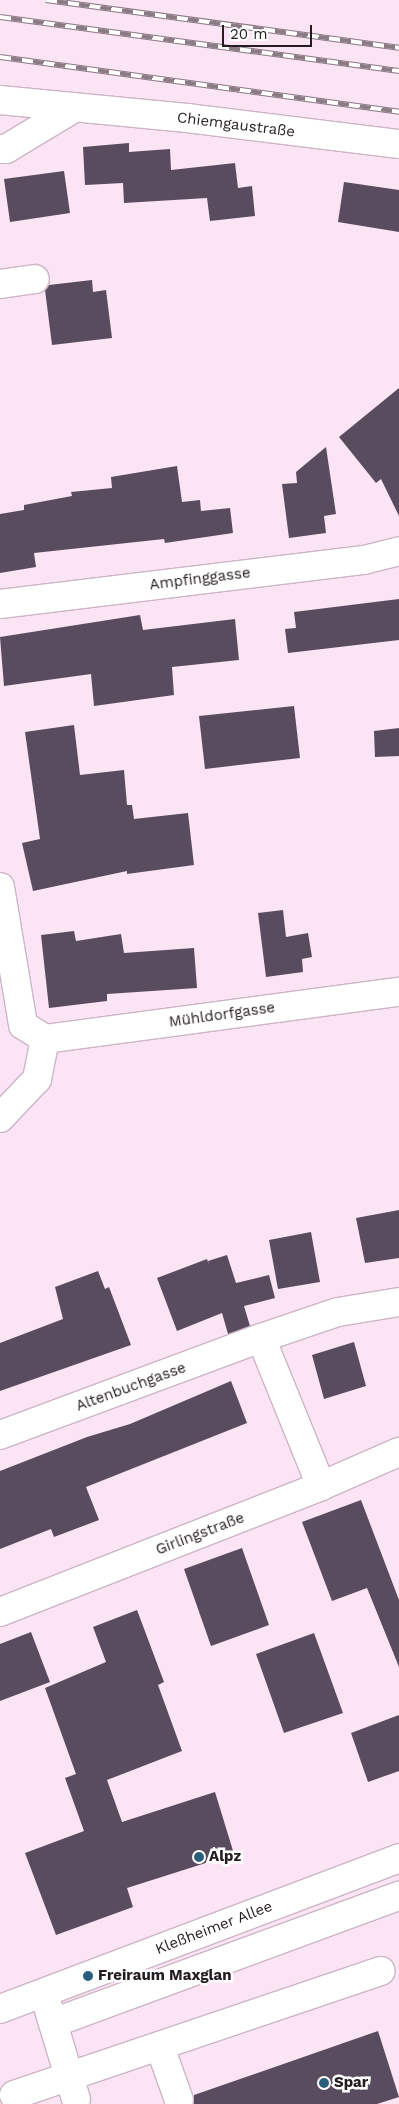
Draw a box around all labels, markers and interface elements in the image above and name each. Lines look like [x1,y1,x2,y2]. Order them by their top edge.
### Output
scale bar [224,15,314,47]
text: 20 m [230,25,268,43]
street label: Chiemgaustraße [176,109,296,141]
street label: Ampfinggasse [149,564,251,594]
street label: Mühldorfgasse [168,999,276,1031]
street label: Altenbuchgasse [74,1359,188,1415]
street label: Girlingstraße [153,1509,247,1559]
place label: Alpz [209,1848,241,1866]
marker: Alpz [193,1851,205,1863]
street label: Kleßheimer Allee [152,1897,276,1959]
place label: Freiraum Maxglan [98,1967,232,1985]
marker: Freiraum Maxglan [82,1970,94,1982]
place label: Spar [334,2074,368,2092]
marker: Spar [318,2077,330,2089]

